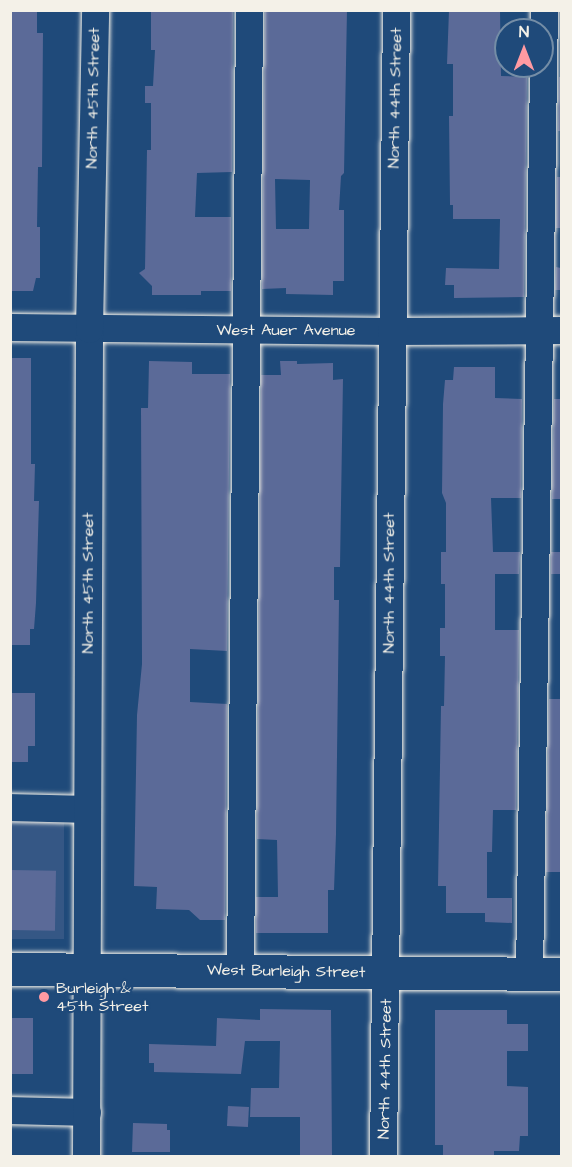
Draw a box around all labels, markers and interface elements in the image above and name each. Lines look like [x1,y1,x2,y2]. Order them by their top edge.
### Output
north arrow [494,18,554,78]
text: N [519,21,529,43]
street label: North 45th Street [82,27,104,169]
street label: North 44th Street [384,28,406,168]
street label: West Auer Avenue [217,320,355,340]
street label: North 45th Street [78,512,98,654]
street label: North 44th Street [379,513,399,653]
street label: West Burleigh Street [207,960,365,982]
place label: Burleigh & 45th Street [56,978,148,1016]
marker: Burleigh & 45th Street [37,990,51,1004]
street label: North 44th Street [374,999,396,1139]

